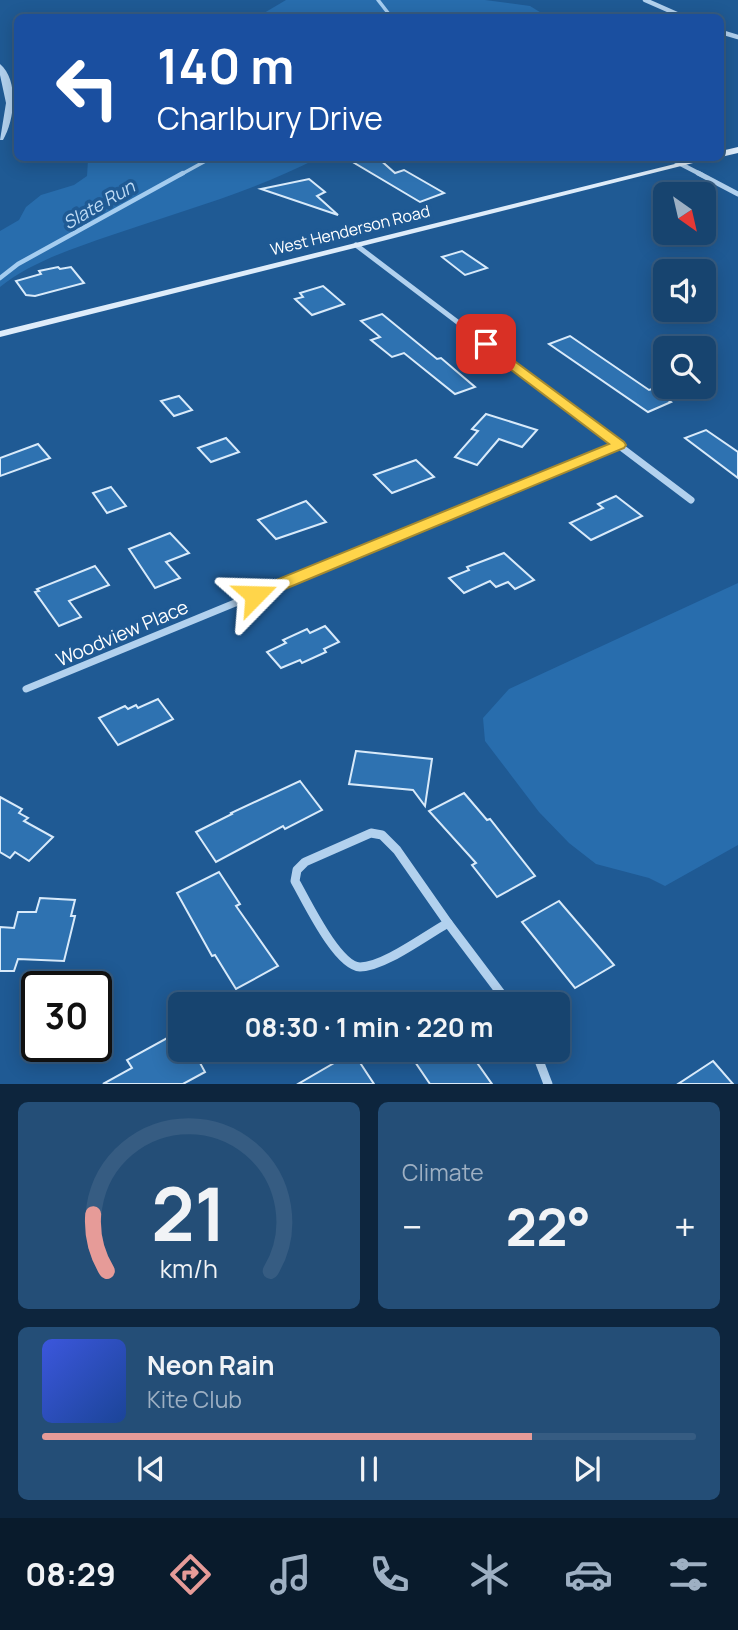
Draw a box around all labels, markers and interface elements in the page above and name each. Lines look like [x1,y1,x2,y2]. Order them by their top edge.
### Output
text: 140 m [157,32,294,99]
icon: left [42,42,133,133]
text: Charlbury Drive [157,96,383,140]
water label: Slate Run [58,173,140,234]
north arrow [653,182,716,245]
map controls [653,182,716,399]
street label: West Henderson Road [268,200,432,260]
button: sound [653,259,716,322]
pin [456,314,516,374]
icon: arrive [467,325,505,363]
button: search [653,336,716,399]
position arrow [218,558,292,632]
street label: Woodview Place [52,593,192,673]
speed limit sign: 30 [21,971,112,1062]
text: 08:30 · 1 min · 220 m [245,1009,494,1045]
text: Climate [402,1156,484,1188]
text: 21 [151,1164,227,1264]
text: 22° [506,1191,591,1262]
text: − [402,1200,423,1252]
text: + [674,1200,696,1252]
text: km/h [160,1251,218,1286]
text: Neon Rain [147,1347,275,1383]
text: Kite Club [147,1383,242,1415]
icon: previous [132,1450,170,1488]
icon: pause [350,1450,388,1488]
icon: next [568,1450,606,1488]
icon: directions [166,1550,215,1599]
icon: music [266,1550,315,1599]
icon: phone [365,1550,414,1599]
icon: climate [465,1550,514,1599]
icon: car [564,1550,613,1599]
icon: filters [664,1550,713,1599]
text: 08:29 [25,1552,116,1596]

